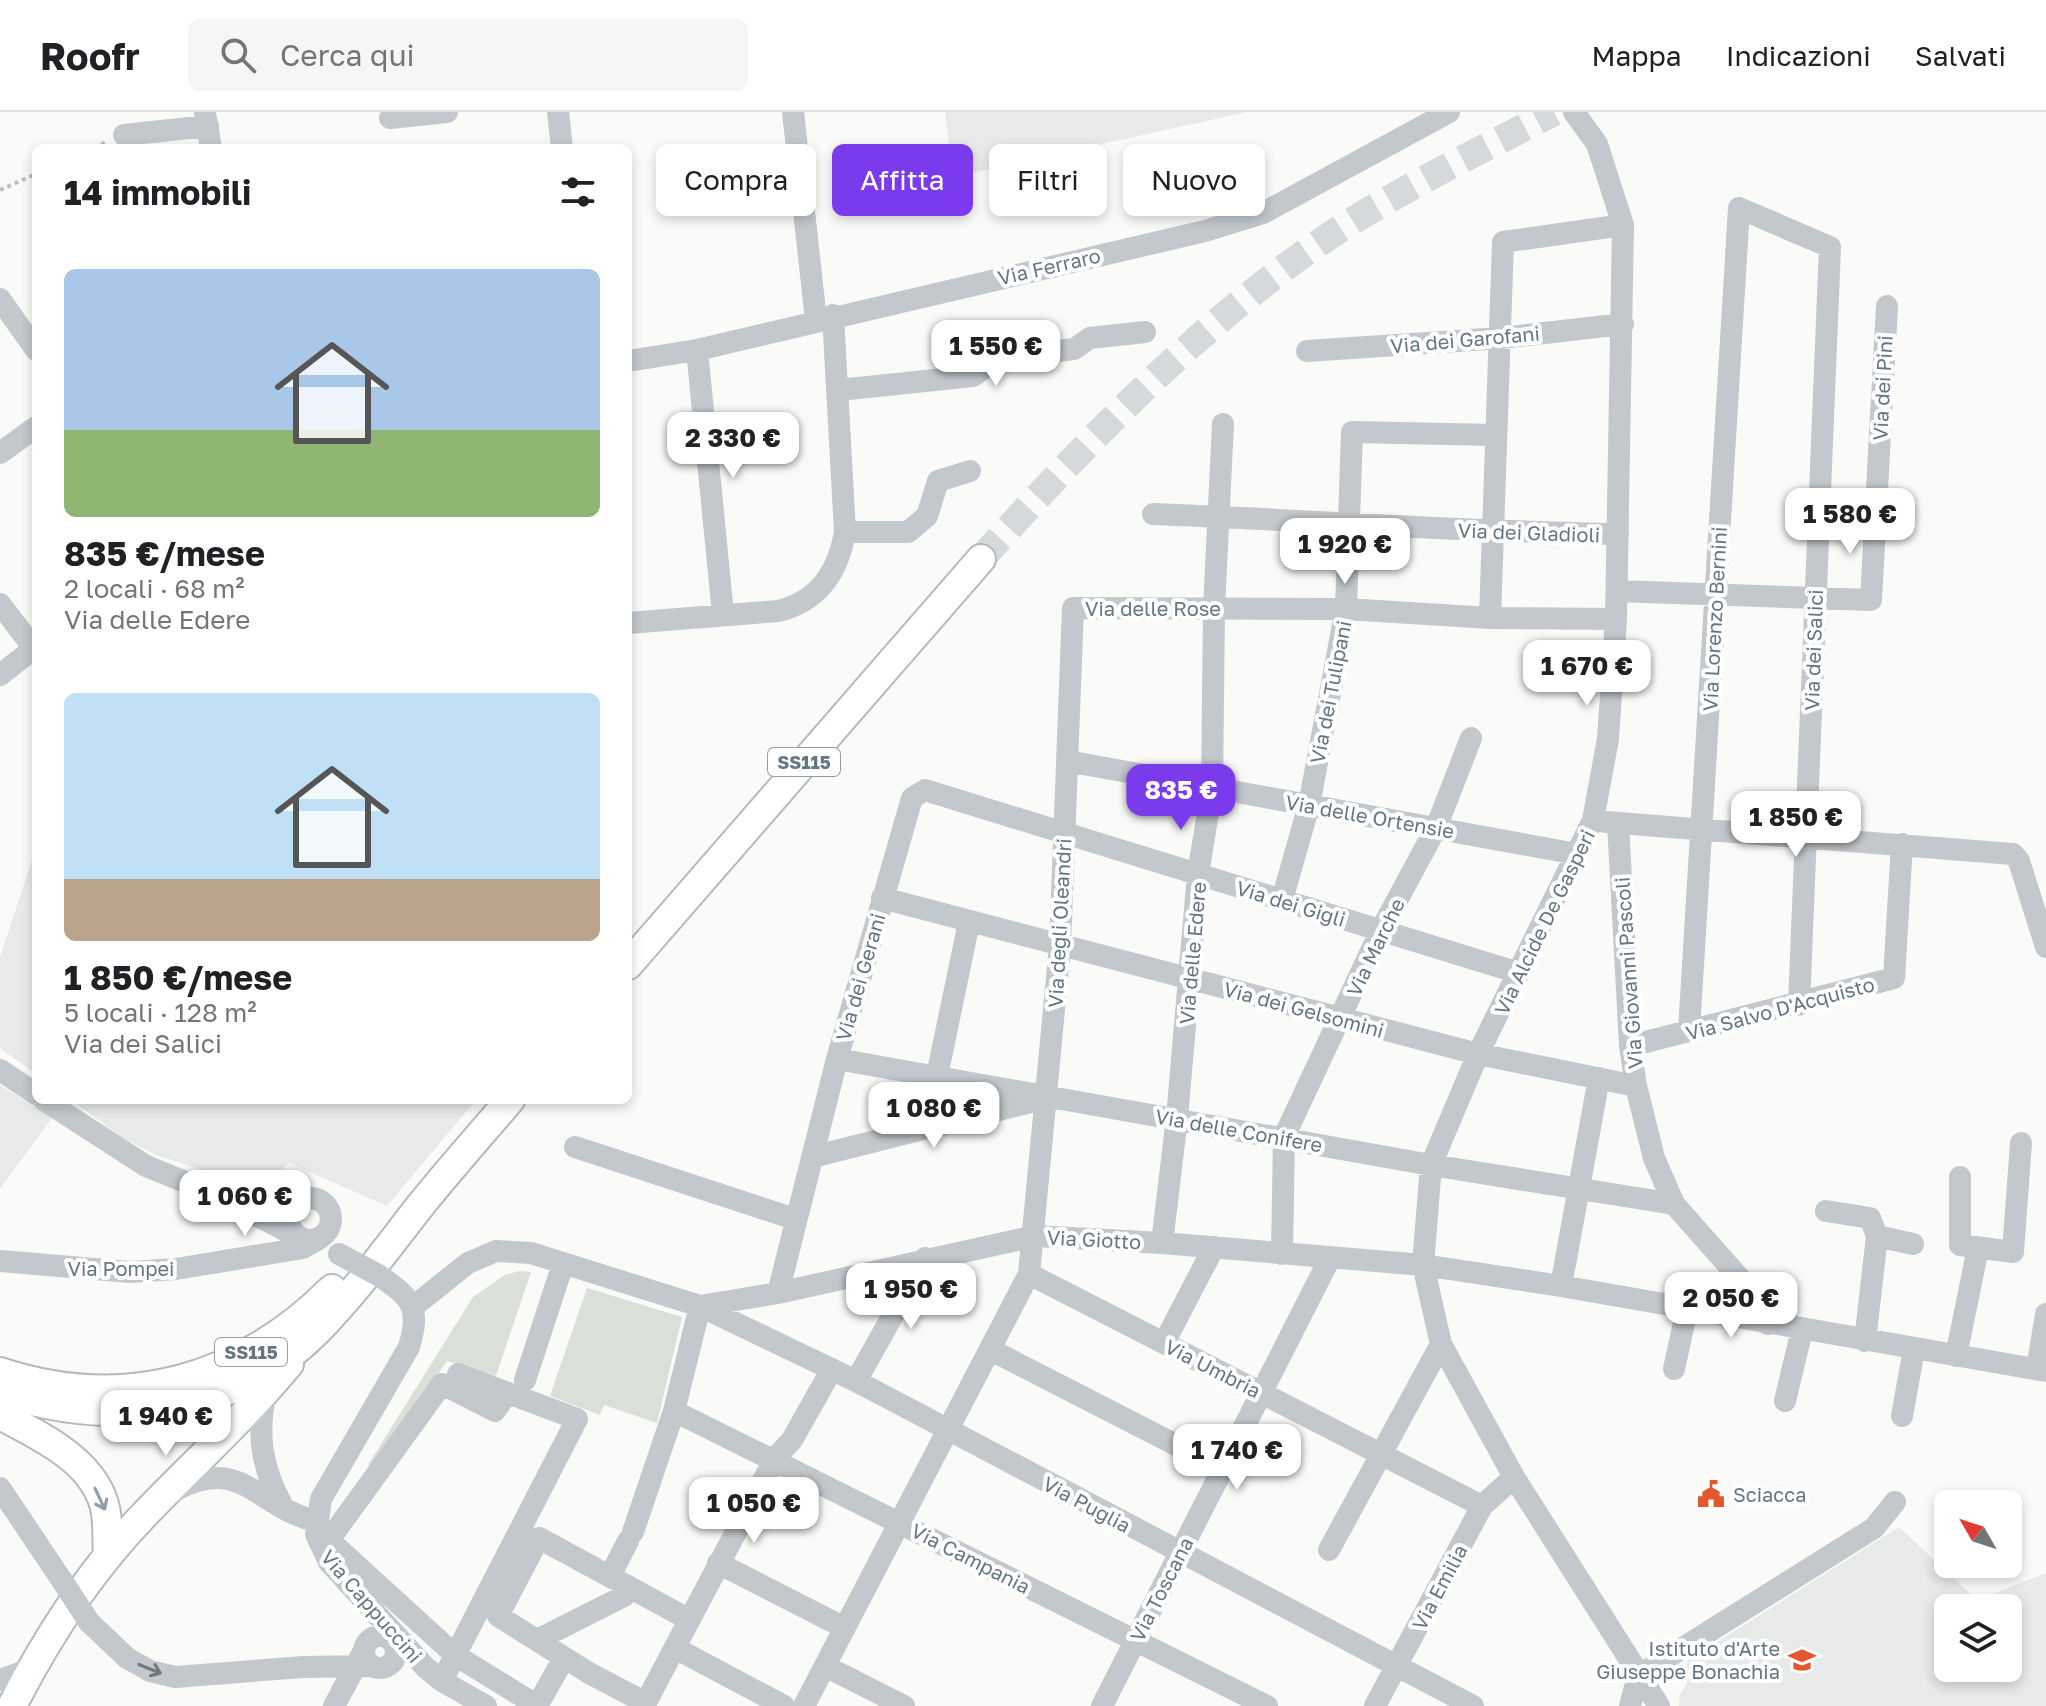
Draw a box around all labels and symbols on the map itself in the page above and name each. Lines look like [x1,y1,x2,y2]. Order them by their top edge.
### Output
street label: Via Ferraro [995,243,1103,289]
pin: 1 550 € [922,320,1070,388]
street label: Via dei Garofani [1389,321,1541,357]
street label: Via dei Pini [1867,335,1897,441]
pin: 2 330 € [659,412,807,480]
pin: 1 580 € [1776,488,1924,556]
pin: 1 920 € [1271,518,1419,586]
street label: Via dei Gladioli [1457,518,1601,546]
street label: Via Lorenzo Bernini [1697,526,1731,712]
street label: Via dei Salici [1799,589,1827,711]
street label: Via delle Rose [1085,596,1221,620]
street label: Via dei Tulipani [1304,619,1356,765]
pin: 1 670 € [1513,640,1661,708]
road number: SS115 [768,748,840,776]
pin: 835 € [1125,764,1237,832]
street label: Via delle Ortensie [1284,789,1456,843]
pin: 1 850 € [1722,791,1870,859]
street label: Via Alcide De Gasperi [1489,825,1599,1019]
street label: Via degli Oleandri [1043,838,1075,1008]
street label: Via dei Gigli [1234,875,1348,931]
street label: Via Giovanni Pascoli [1609,876,1647,1070]
street label: Via delle Edere [1174,881,1210,1025]
street label: Via Marche [1341,894,1409,1000]
street label: Via dei Gerani [830,910,890,1044]
street label: Via Salvo D'Acquisto [1683,971,1877,1045]
street label: Via dei Gelsomini [1221,976,1387,1042]
pin: 1 080 € [860,1082,1008,1150]
street label: Via delle Conifere [1154,1103,1324,1157]
pin: 1 060 € [171,1170,319,1238]
street label: Via Giotto [1046,1225,1142,1253]
street label: Via Pompei [68,1256,174,1280]
pin: 1 950 € [837,1263,985,1331]
pin: 2 050 € [1657,1272,1805,1340]
street label: Via Umbria [1161,1334,1265,1402]
road number: SS115 [215,1338,287,1366]
pin: 1 940 € [92,1390,240,1458]
pin: 1 740 € [1163,1424,1311,1492]
street label: Via Puglia [1039,1471,1135,1537]
pin: 1 050 € [680,1477,828,1545]
public building icon: Sciacca [1696,1479,1726,1509]
place label: Sciacca [1733,1482,1806,1506]
one-way arrow [93,1487,108,1511]
north arrow [1934,1490,2022,1578]
street label: Via Campania [908,1518,1034,1598]
street label: Via Toscana [1124,1533,1198,1645]
street label: Via Emilia [1406,1540,1472,1634]
street label: Via Cappuccini [317,1545,427,1667]
place label: Istituto d'Arte Giuseppe Bonachia [1596,1636,1780,1683]
school or university icon: Istituto d'Arte Giuseppe Bonachia [1787,1645,1817,1675]
one-way arrow [137,1663,162,1677]

